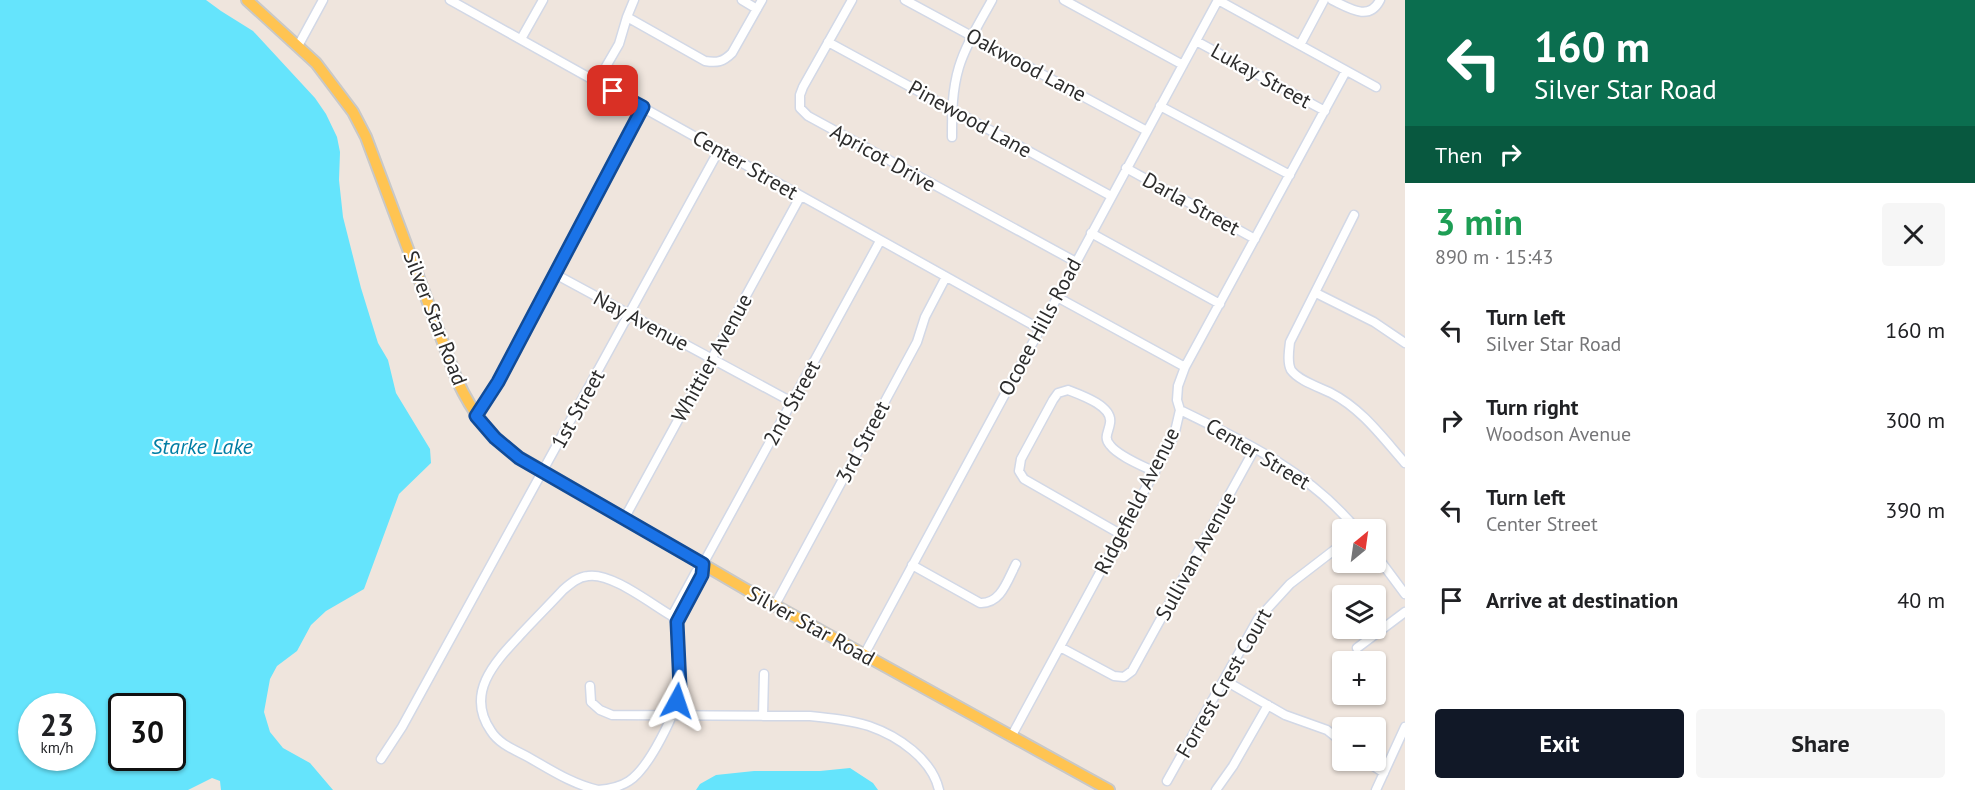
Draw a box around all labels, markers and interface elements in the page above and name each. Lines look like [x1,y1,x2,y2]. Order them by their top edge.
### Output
text: 160 m [1534,19,1650,74]
street label: Oakwood Lane [961,22,1091,108]
icon: left [1435,24,1513,102]
street label: Lukay Street [1206,37,1316,114]
pin [587,65,638,116]
text: Silver Star Road [1534,72,1717,106]
icon: arrive [596,74,629,107]
street label: Pinewood Lane [904,74,1037,164]
street label: Apricot Drive [826,118,941,198]
street label: Center Street [688,124,803,206]
icon: right [1494,138,1527,171]
text: Then [1435,141,1482,169]
street label: Darla Street [1138,166,1245,241]
text: 3 min [1435,198,1523,245]
button: close [1882,203,1945,266]
text: 890 m · 15:43 [1435,244,1553,270]
street label: Silver Star Road [397,247,474,389]
street label: Ocoee Hills Road [992,253,1087,400]
street label: Nay Avenue [589,284,694,357]
street label: Whittier Avenue [665,289,758,427]
text: Turn left [1486,303,1566,331]
icon: left [1435,314,1468,347]
text: 160 m [1885,316,1945,344]
text: Silver Star Road [1486,331,1621,357]
street label: 2nd Street [757,355,826,450]
street label: 1st Street [545,364,610,453]
text: Turn right [1486,393,1578,421]
street label: 3rd Street [830,396,895,487]
icon: right [1435,404,1468,437]
text: 300 m [1885,406,1945,434]
street label: Center Street [1201,412,1316,495]
text: Woodson Avenue [1486,421,1631,447]
street label: Ridgefield Avenue [1088,423,1185,579]
water label: Starke Lake [151,432,254,460]
text: Turn left [1486,483,1566,511]
street label: Sullivan Avenue [1149,487,1242,625]
icon: left [1435,494,1468,527]
text: 390 m [1885,496,1945,524]
text: Center Street [1486,511,1598,537]
north arrow [1332,519,1386,573]
map controls [1332,519,1386,771]
street label: Silver Star Road [743,579,880,672]
icon: arrive [1435,584,1468,617]
button: layers [1332,585,1386,639]
text: Arrive at destination [1486,586,1678,614]
text: 40 m [1897,586,1945,614]
street label: Forrest Crest Court [1170,603,1277,762]
button: + [1332,651,1386,705]
position arrow [645,669,709,733]
speed limit sign: 30 [108,693,186,771]
text: 23 [40,705,74,744]
button: Exit [1435,709,1684,778]
button: Share [1696,709,1945,778]
button: − [1332,717,1386,771]
text: km/h [41,738,73,757]

